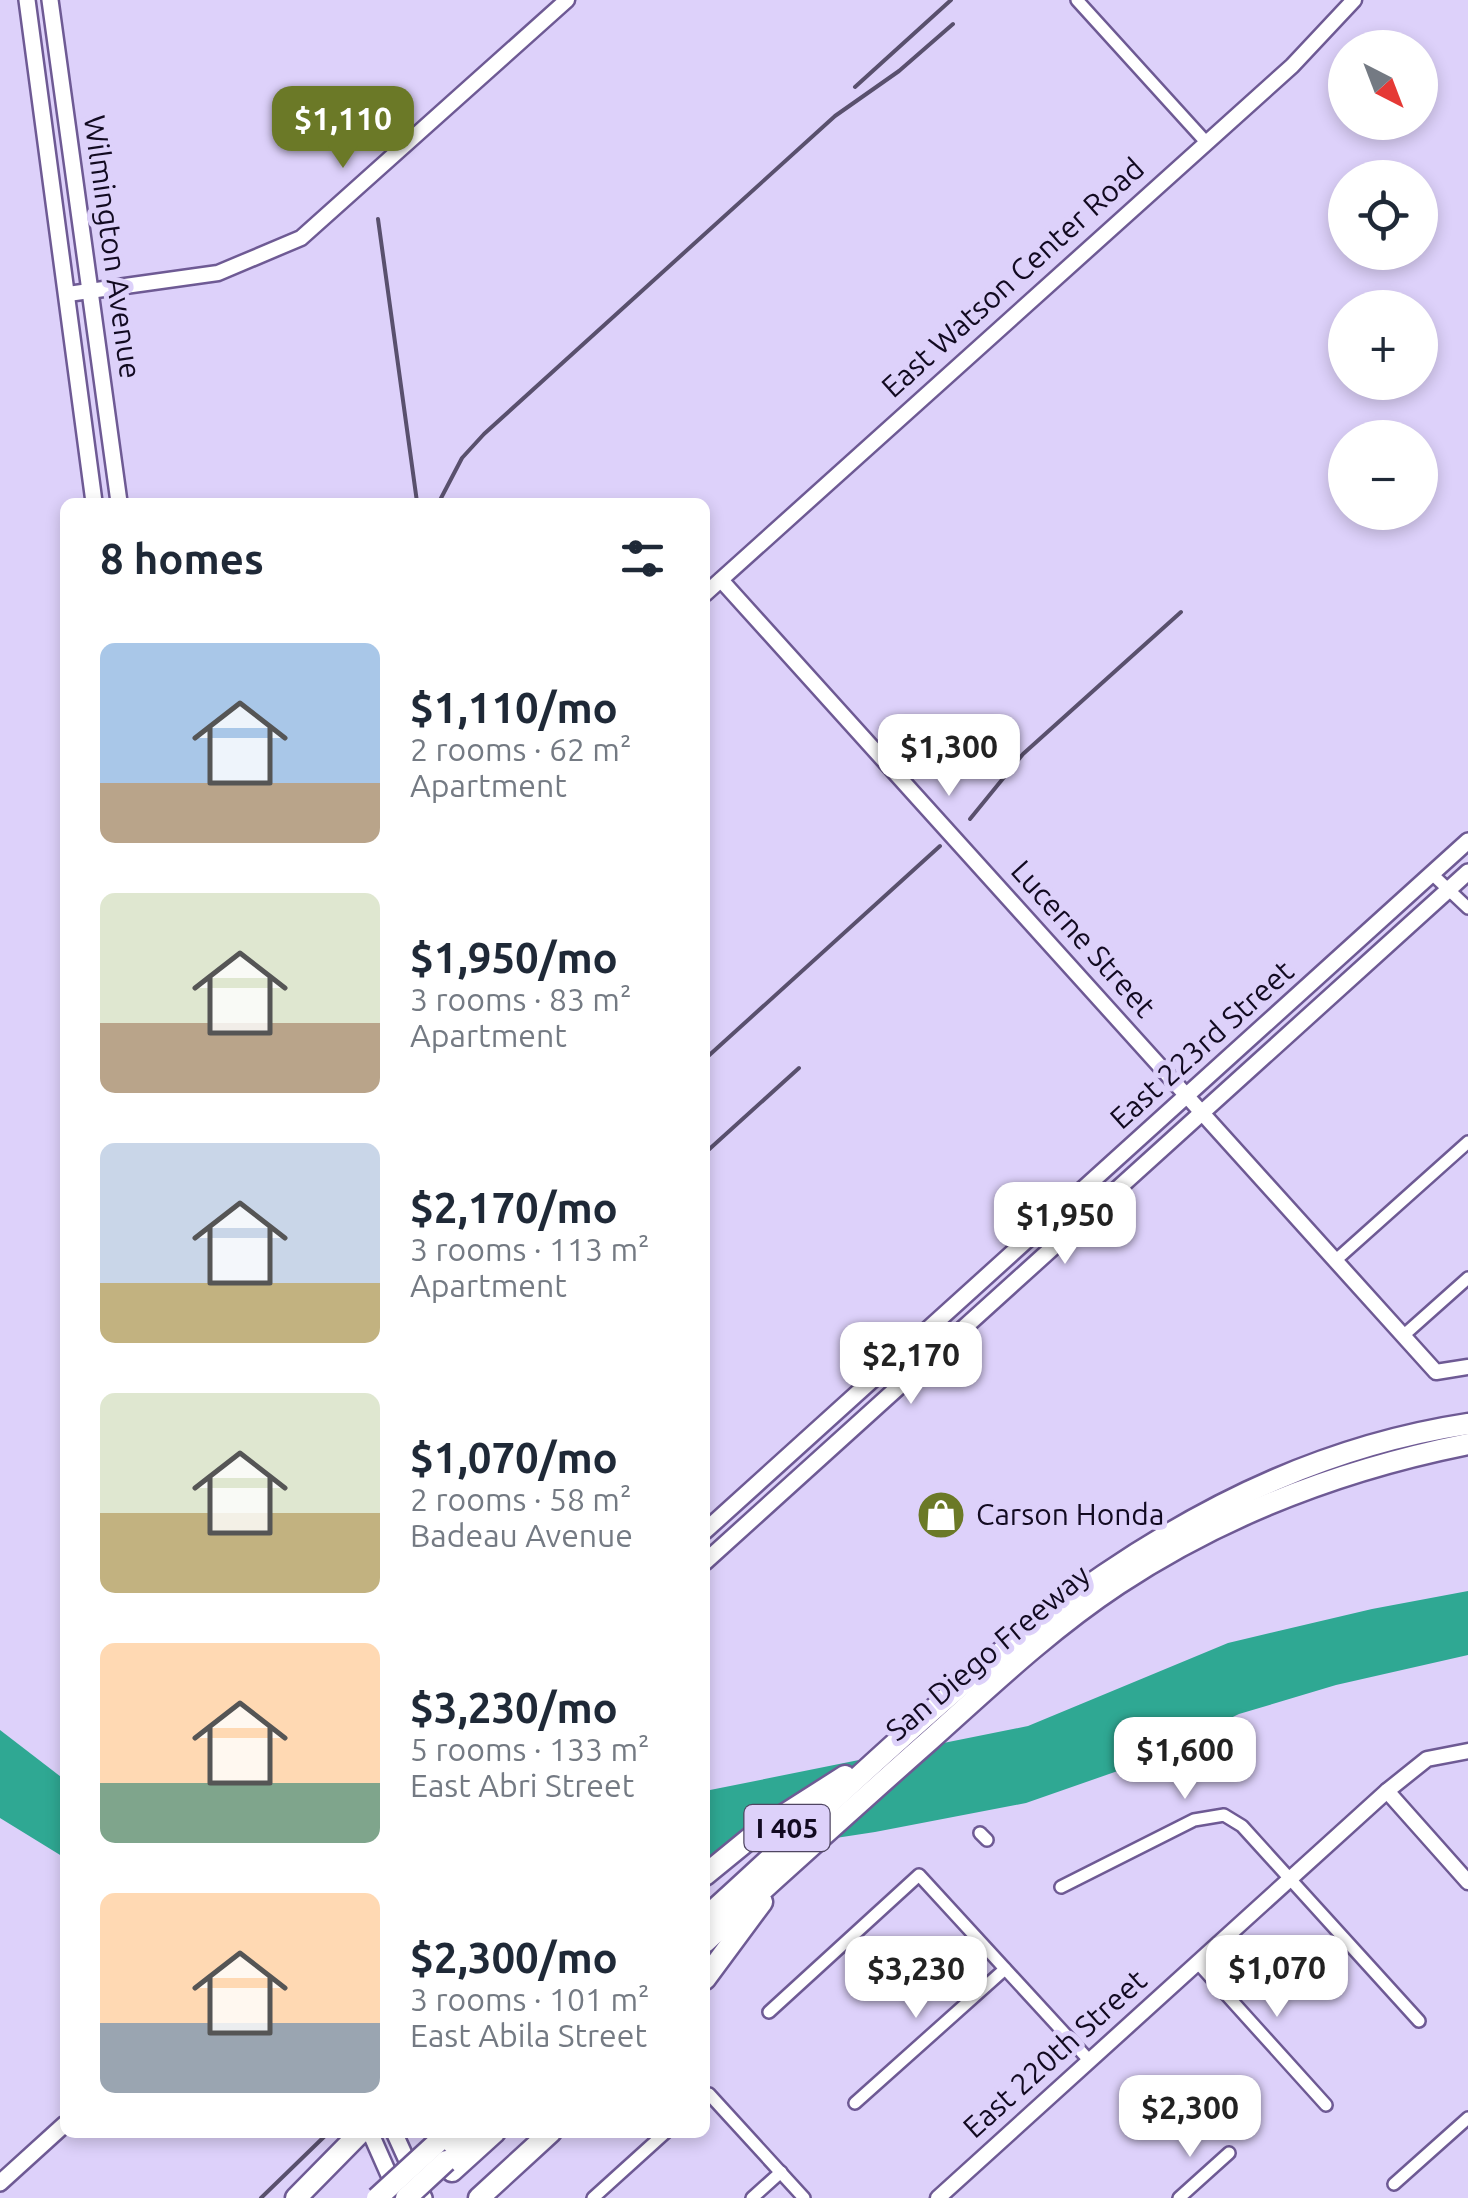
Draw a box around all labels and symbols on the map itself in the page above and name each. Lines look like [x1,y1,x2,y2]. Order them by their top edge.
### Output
north arrow [1328,30,1438,140]
pin: $1,110 [262,86,424,171]
street label: Wilmington Avenue [78,113,148,381]
street label: East Watson Center Road [874,151,1150,404]
pin: $1,300 [868,714,1030,799]
street label: Lucerne Street [1005,853,1163,1024]
street label: East 223rd Street [1103,953,1300,1135]
pin: $1,950 [984,1182,1146,1267]
pin: $2,170 [830,1322,992,1407]
shop icon: Carson Honda [915,1489,967,1541]
place label: Carson Honda [976,1497,1164,1531]
street label: San Diego Freeway [879,1557,1096,1747]
pin: $1,600 [1104,1717,1266,1802]
road number: I 405 [744,1805,830,1851]
pin: $1,070 [1196,1935,1358,2020]
pin: $3,230 [835,1936,997,2021]
street label: East 220th Street [956,1962,1153,2144]
pin: $2,300 [1109,2075,1271,2160]

